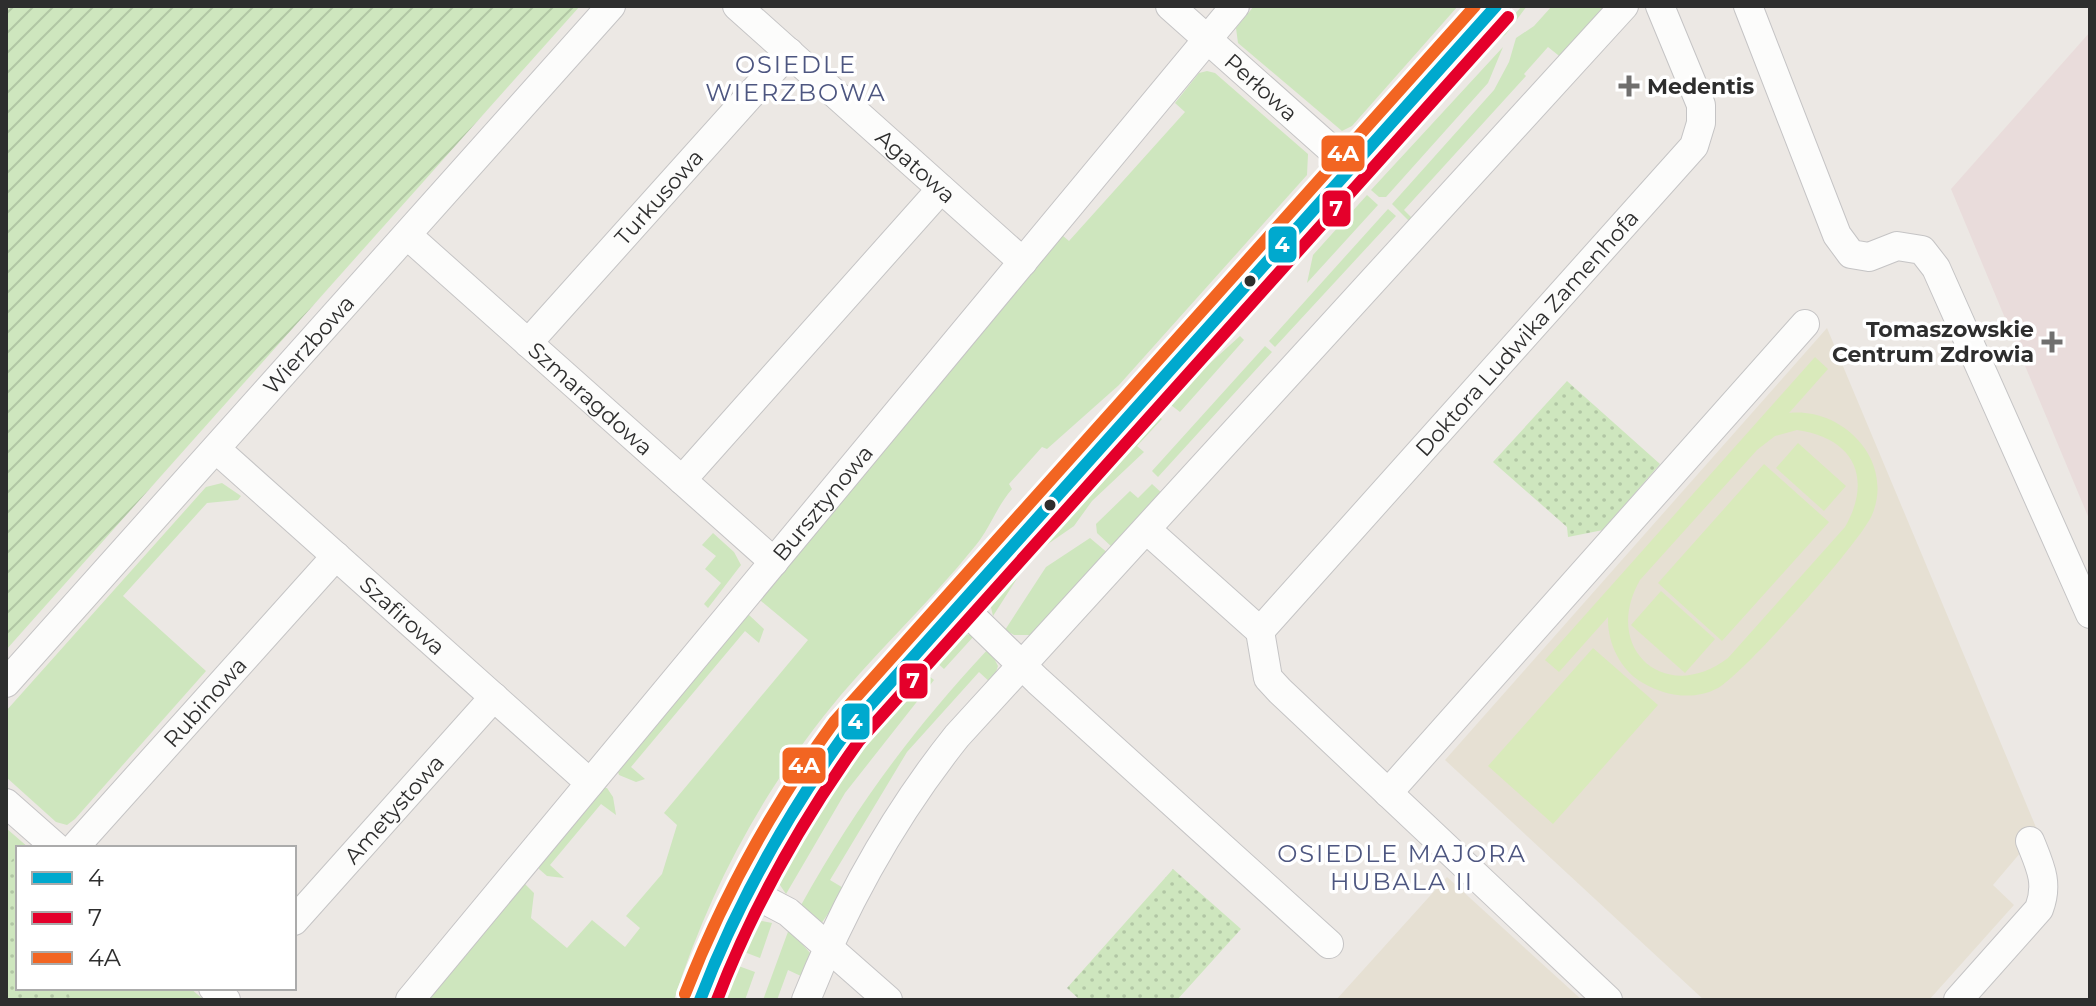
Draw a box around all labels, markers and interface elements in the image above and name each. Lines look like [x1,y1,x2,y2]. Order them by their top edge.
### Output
street label: Perłowa [1219,48,1303,127]
district label: OSIEDLE WIERZBOWA [705,50,887,107]
place label: Medentis [1647,73,1754,100]
marker: Medentis [1618,75,1640,97]
street label: Agatowa [870,124,961,209]
line badge: 4A [1320,134,1366,173]
text: 4A [1327,140,1360,167]
street label: Turkusowa [609,144,709,251]
line badge: 7 [1321,189,1352,228]
text: 7 [1329,195,1343,222]
street label: Doktora Ludwika Zamenhofa [1410,205,1644,462]
line badge: 4 [1267,225,1298,264]
text: 4 [1274,231,1290,258]
unlabelled marker [1242,273,1258,289]
street label: Wierzbowa [258,290,360,400]
place label: Tomaszowskie Centrum Zdrowia [1832,316,2034,368]
marker: Tomaszowskie Centrum Zdrowia [2041,331,2063,353]
street label: Szmaragdowa [523,337,658,461]
street label: Bursztynowa [767,440,879,567]
unlabelled marker [1042,497,1058,513]
street label: Szafirowa [354,571,450,661]
street label: Rubinowa [158,652,253,753]
line badge: 7 [898,662,929,700]
text: 7 [906,667,920,694]
line badge: 4 [840,702,871,741]
text: 4 [847,708,863,735]
line badge: 4A [781,746,827,785]
street label: Ametystowa [339,749,450,870]
text: 4A [788,752,821,779]
district label: OSIEDLE MAJORA HUBALA II [1277,839,1527,896]
legend [16,846,296,990]
text: 4 [88,863,104,892]
text: 7 [88,903,102,932]
text: 4A [88,943,122,972]

